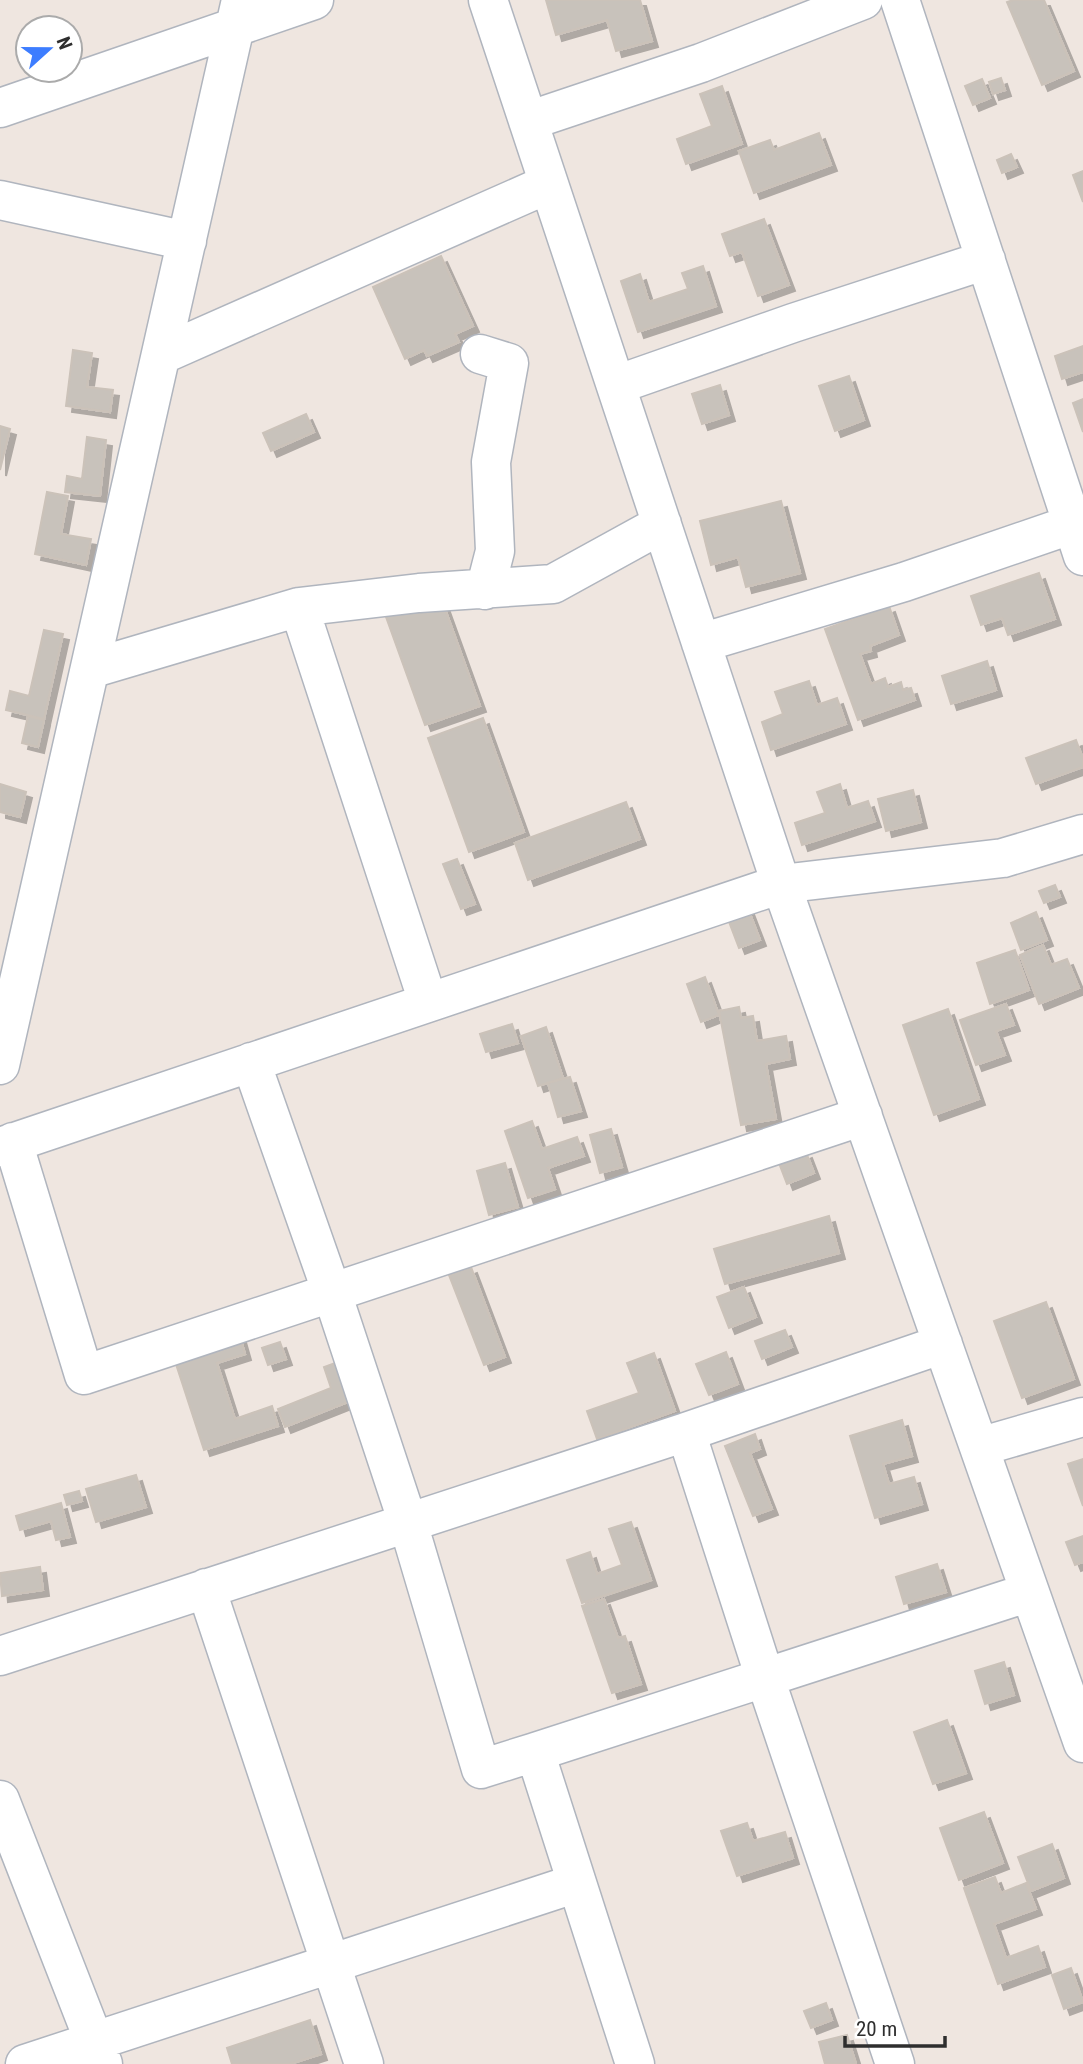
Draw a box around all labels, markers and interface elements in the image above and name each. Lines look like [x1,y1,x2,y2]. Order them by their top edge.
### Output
north arrow [14,14,84,84]
text: N [52,34,77,53]
scale bar [845,2004,945,2048]
text: 20 m [856,2017,897,2041]

